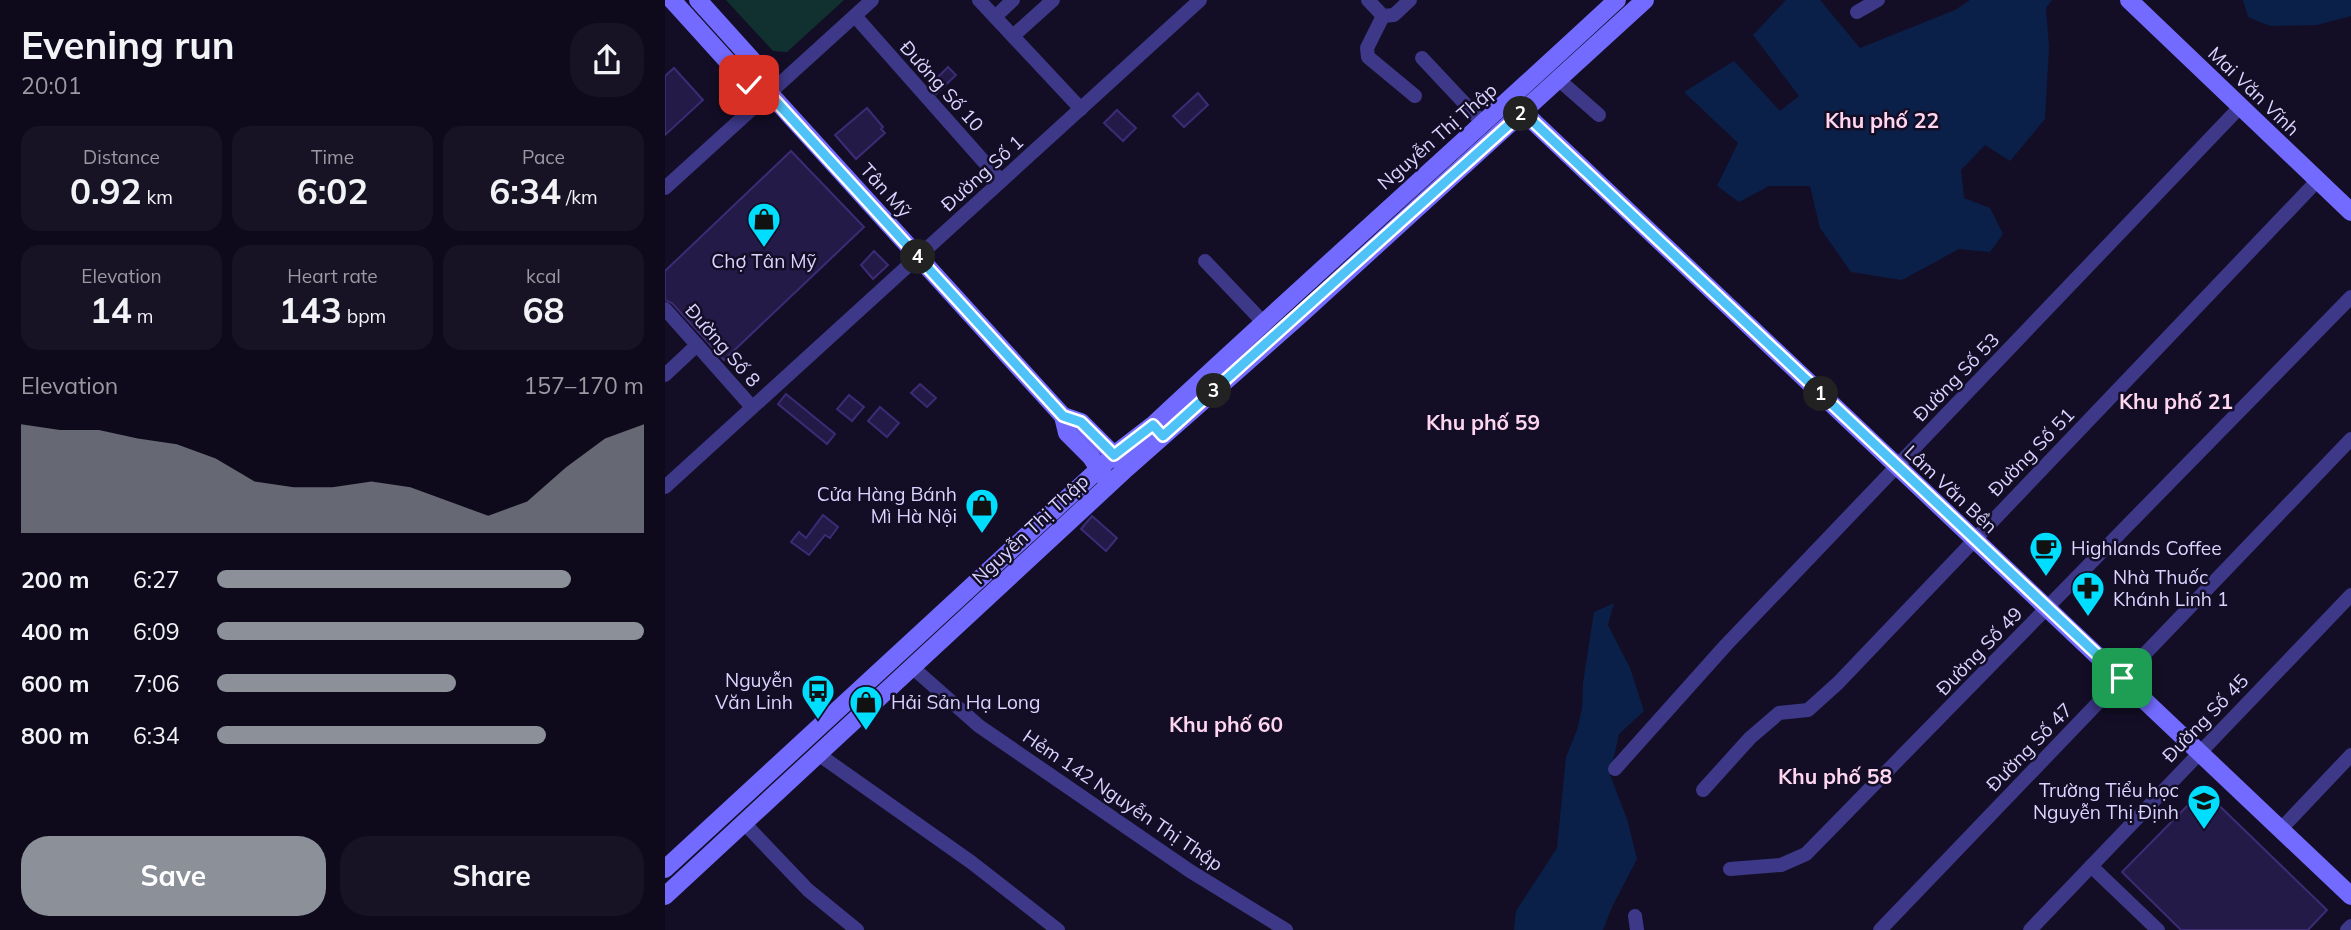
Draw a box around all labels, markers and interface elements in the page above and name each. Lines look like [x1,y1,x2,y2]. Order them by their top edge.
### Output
text: Evening run [21,21,235,69]
button: share [570,23,644,97]
street label: Đường Số 10 [895,36,989,136]
street label: Mai Văn Vĩnh [2203,41,2305,141]
pin [719,55,779,115]
icon: check [730,66,768,104]
text: 20:01 [21,71,81,100]
street label: Nguyễn Thị Thập [1372,78,1502,194]
pin: 2 [1503,96,1539,132]
text: 2 [1515,101,1526,125]
district label: Khu phố 22 [1825,107,1939,133]
street label: Đường Số 1 [936,130,1028,216]
text: Distance [83,145,160,169]
text: Time [311,145,354,169]
text: Pace [522,145,565,169]
street label: Tân Mỹ [855,158,917,222]
text: 0.92 [70,169,142,213]
text: 6:02 [297,169,368,213]
text: 6:34 [489,169,561,213]
text: km [142,185,173,209]
text: /km [561,185,598,209]
shop icon: Chợ Tân Mỹ [745,200,783,249]
pin: 4 [901,240,935,274]
text: 4 [912,244,923,268]
place label: Chợ Tân Mỹ [711,249,817,273]
text: Elevation [81,264,162,288]
text: Heart rate [287,264,378,288]
text: kcal [526,264,561,288]
text: 14 [90,288,132,332]
text: 143 [279,288,342,332]
text: 68 [522,288,565,332]
street label: Đường Số 8 [680,298,766,392]
text: m [132,304,153,328]
text: bpm [342,304,386,328]
street label: Đường Số 53 [1908,328,2004,426]
text: Elevation [21,371,118,400]
text: 157–170 m [523,371,644,400]
pin: 3 [1197,374,1231,408]
pin: 1 [1803,376,1839,412]
text: 3 [1208,378,1219,402]
text: 1 [1815,381,1826,405]
district label: Khu phố 21 [2119,388,2233,414]
street label: Đường Số 51 [1983,403,2079,501]
district label: Khu phố 59 [1426,409,1540,435]
street label: Lâm Văn Bền [1899,440,2003,538]
street label: Nguyễn Thị Thập [967,469,1093,589]
place label: Cửa Hàng Bánh Mì Hà Nội [817,482,957,528]
shop icon: Cửa Hàng Bánh Mì Hà Nội [963,486,1001,535]
cafe icon: Highlands Coffee [2027,529,2065,578]
place label: Highlands Coffee [2071,536,2222,560]
text: 200 m [21,565,89,594]
text: 6:27 [133,565,180,594]
place label: Nhà Thuốc Khánh Linh 1 [2113,565,2228,611]
pharmacy icon: Nhà Thuốc Khánh Linh 1 [2069,569,2107,618]
street label: Đường Số 49 [1931,602,2027,700]
text: 400 m [21,617,89,646]
text: 6:09 [133,617,180,646]
pin [2092,648,2152,708]
icon: arrive [2103,659,2141,697]
place label: Nguyễn Văn Linh [715,668,793,714]
text: 600 m [21,669,89,698]
text: 7:06 [133,669,180,698]
street label: Đường Số 45 [2157,669,2253,767]
bus stop icon: Nguyễn Văn Linh [799,672,837,721]
shop icon: Hải Sản Hạ Long [847,683,885,732]
place label: Hải Sản Hạ Long [891,690,1040,714]
street label: Đường Số 47 [1981,698,2077,796]
district label: Khu phố 60 [1169,711,1283,737]
text: 800 m [21,721,89,750]
text: 6:34 [133,721,180,750]
street label: Hẻm 142 Nguyễn Thị Thập [1018,724,1228,876]
district label: Khu phố 58 [1778,763,1892,789]
place label: Trường Tiểu học Nguyễn Thị Định [2033,778,2179,824]
school or university icon: Trường Tiểu học Nguyễn Thị Định [2185,782,2223,831]
button: Save [21,836,326,916]
button: Share [340,836,644,916]

